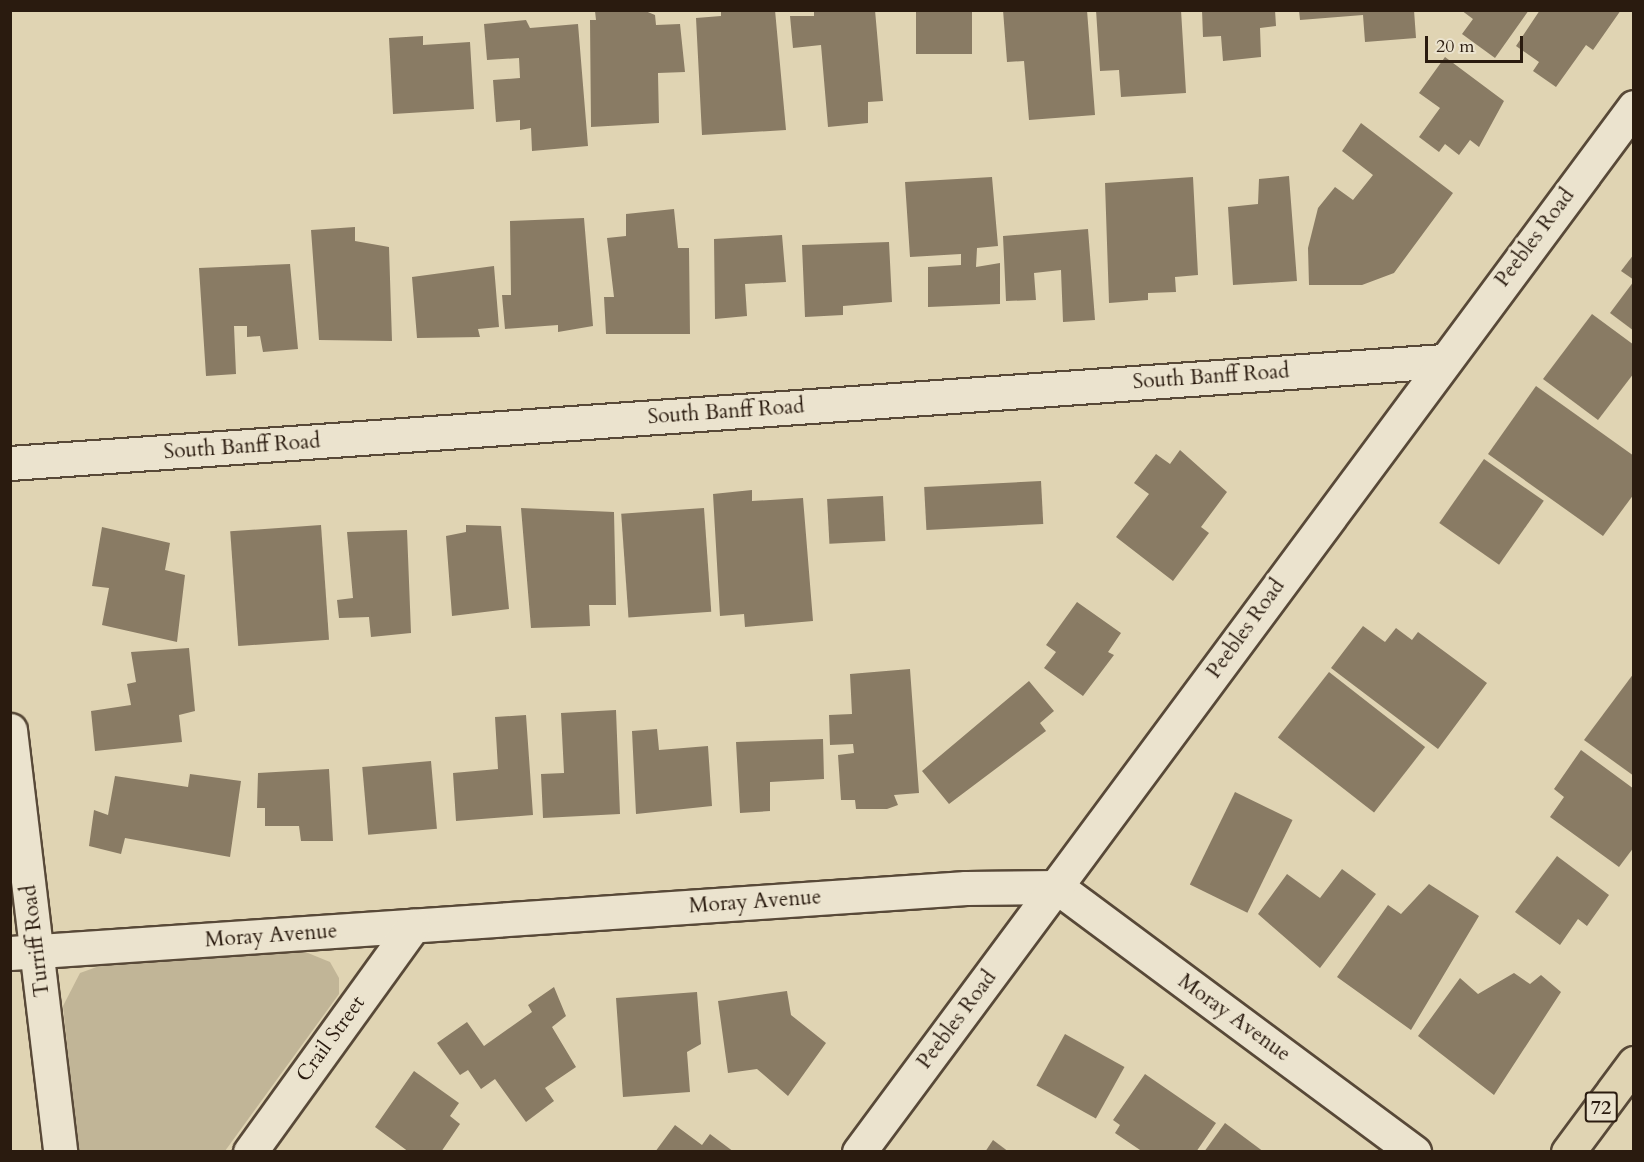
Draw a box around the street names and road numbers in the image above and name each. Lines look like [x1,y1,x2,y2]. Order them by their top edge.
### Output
street label: Peebles Road [1490,184,1580,292]
street label: South Banff Road [1132,359,1290,395]
street label: South Banff Road [647,394,805,430]
street label: South Banff Road [163,429,321,465]
street label: Peebles Road [1202,574,1290,684]
street label: Turriff Road [17,884,55,998]
street label: Moray Avenue [688,885,822,919]
street label: Moray Avenue [204,919,338,953]
street label: Peebles Road [912,966,1002,1074]
street label: Moray Avenue [1173,969,1295,1067]
street label: Crail Street [291,991,371,1087]
road number: 72 [1584,1090,1618,1124]

